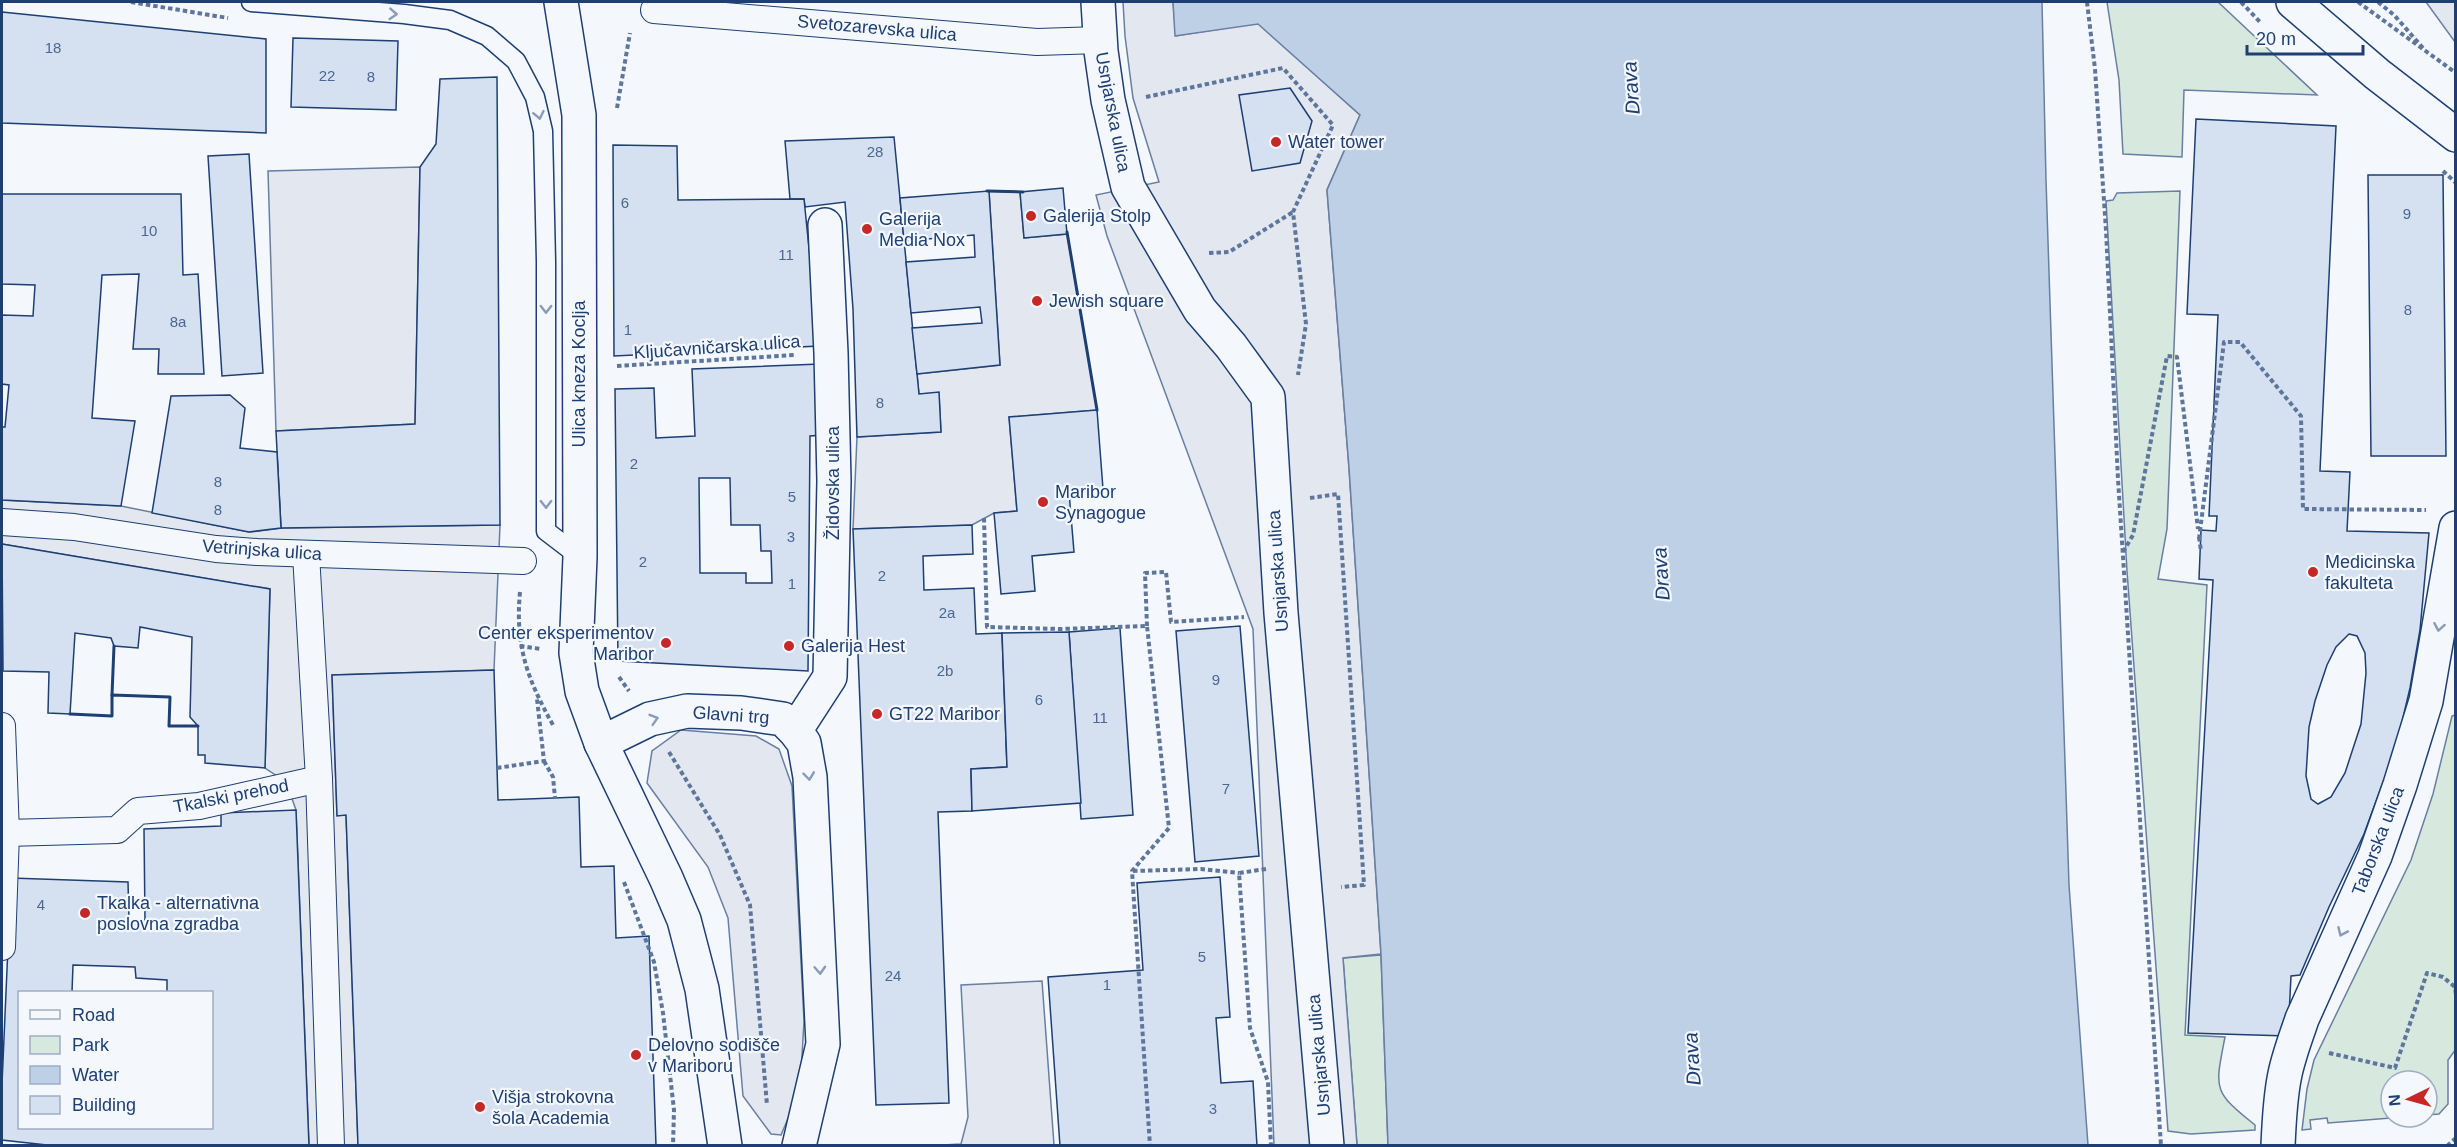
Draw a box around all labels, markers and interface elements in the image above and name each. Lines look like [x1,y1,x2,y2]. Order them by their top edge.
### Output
one-way arrow [389,7,398,20]
street label: Svetozarevska ulica [796,11,959,45]
scale bar [2247,18,2362,56]
text: 20 m [2256,29,2296,49]
house number: 18 [45,39,61,56]
street label: Usnjarska ulica [1092,50,1135,175]
water label: Drava [1618,61,1644,115]
house number: 22 [319,67,335,84]
house number: 8 [367,68,375,85]
one-way arrow [532,109,545,119]
place label: Water tower [1288,132,1384,152]
marker: Water tower [1269,135,1283,149]
house number: 28 [867,143,883,160]
house number: 6 [621,194,629,211]
house number: 9 [2403,205,2411,222]
place label: Galerija Stolp [1043,206,1151,226]
place label: Galerija Media Nox [879,209,965,250]
marker: Galerija Stolp [1024,209,1038,223]
house number: 10 [141,222,157,239]
marker: Galerija Media Nox [860,222,874,236]
house number: 11 [778,246,794,263]
place label: Jewish square [1049,291,1164,311]
marker: Jewish square [1030,294,1044,308]
street label: Ulica kneza Koclja [569,299,589,448]
house number: 8 [2404,301,2412,318]
one-way arrow [540,305,552,314]
house number: 8a [170,313,187,330]
house number: 1 [624,321,632,338]
street label: Ključavničarska ulica [633,331,802,363]
house number: 8 [876,394,884,411]
street label: Židovska ulica [823,425,843,540]
house number: 2 [630,455,638,472]
house number: 8 [214,473,222,490]
place label: Maribor Synagogue [1055,482,1146,523]
house number: 5 [788,488,796,505]
marker: Maribor Synagogue [1036,495,1050,509]
one-way arrow [540,500,552,509]
house number: 8 [214,501,222,518]
street label: Usnjarska ulica [1264,508,1292,633]
house number: 3 [787,528,795,545]
street label: Vetrinjska ulica [201,536,324,564]
water label: Drava [1648,547,1674,601]
place label: Medicinska fakulteta [2325,552,2416,593]
house number: 2 [639,553,647,570]
marker: Medicinska fakulteta [2306,565,2320,579]
house number: 2 [878,567,886,584]
house number: 1 [788,575,796,592]
house number: 2a [939,604,956,621]
one-way arrow [2433,622,2445,631]
place label: Center eksperimentov Maribor [478,623,654,664]
marker: Center eksperimentov Maribor [659,636,673,650]
place label: Galerija Hest [801,636,905,656]
marker: Galerija Hest [782,639,796,653]
house number: 2b [937,662,953,679]
house number: 9 [1212,671,1220,688]
house number: 6 [1035,691,1043,708]
street label: Glavni trg [692,702,770,728]
place label: GT22 Maribor [889,704,1000,724]
marker: GT22 Maribor [870,707,884,721]
house number: 11 [1092,709,1108,726]
one-way arrow [648,714,659,726]
one-way arrow [802,771,814,780]
street label: Tkalski prehod [172,775,290,817]
house number: 7 [1222,780,1230,797]
street label: Taborska ulica [2348,783,2408,898]
place label: Tkalka - alternativna poslovna zgradba [97,893,260,934]
house number: 4 [37,896,45,913]
marker: Tkalka - alternativna poslovna zgradba [78,906,92,920]
one-way arrow [2337,925,2349,936]
house number: 5 [1198,948,1206,965]
one-way arrow [813,966,826,975]
house number: 24 [885,967,901,984]
house number: 1 [1103,976,1111,993]
legend [18,991,213,1129]
street label: Usnjarska ulica [1304,992,1334,1117]
text: Road [72,1005,115,1025]
water label: Drava [1679,1032,1705,1086]
text: Park [72,1035,110,1055]
place label: Delovno sodišče v Mariboru [648,1035,780,1076]
marker: Delovno sodišče v Mariboru [629,1048,643,1062]
text: Water [72,1065,119,1085]
north arrow [2379,1069,2439,1129]
place label: Višja strokovna šola Academia [492,1087,615,1128]
text: N [2386,1094,2404,1107]
text: Building [72,1095,136,1115]
marker: Višja strokovna šola Academia [473,1100,487,1114]
house number: 3 [1209,1100,1217,1117]

